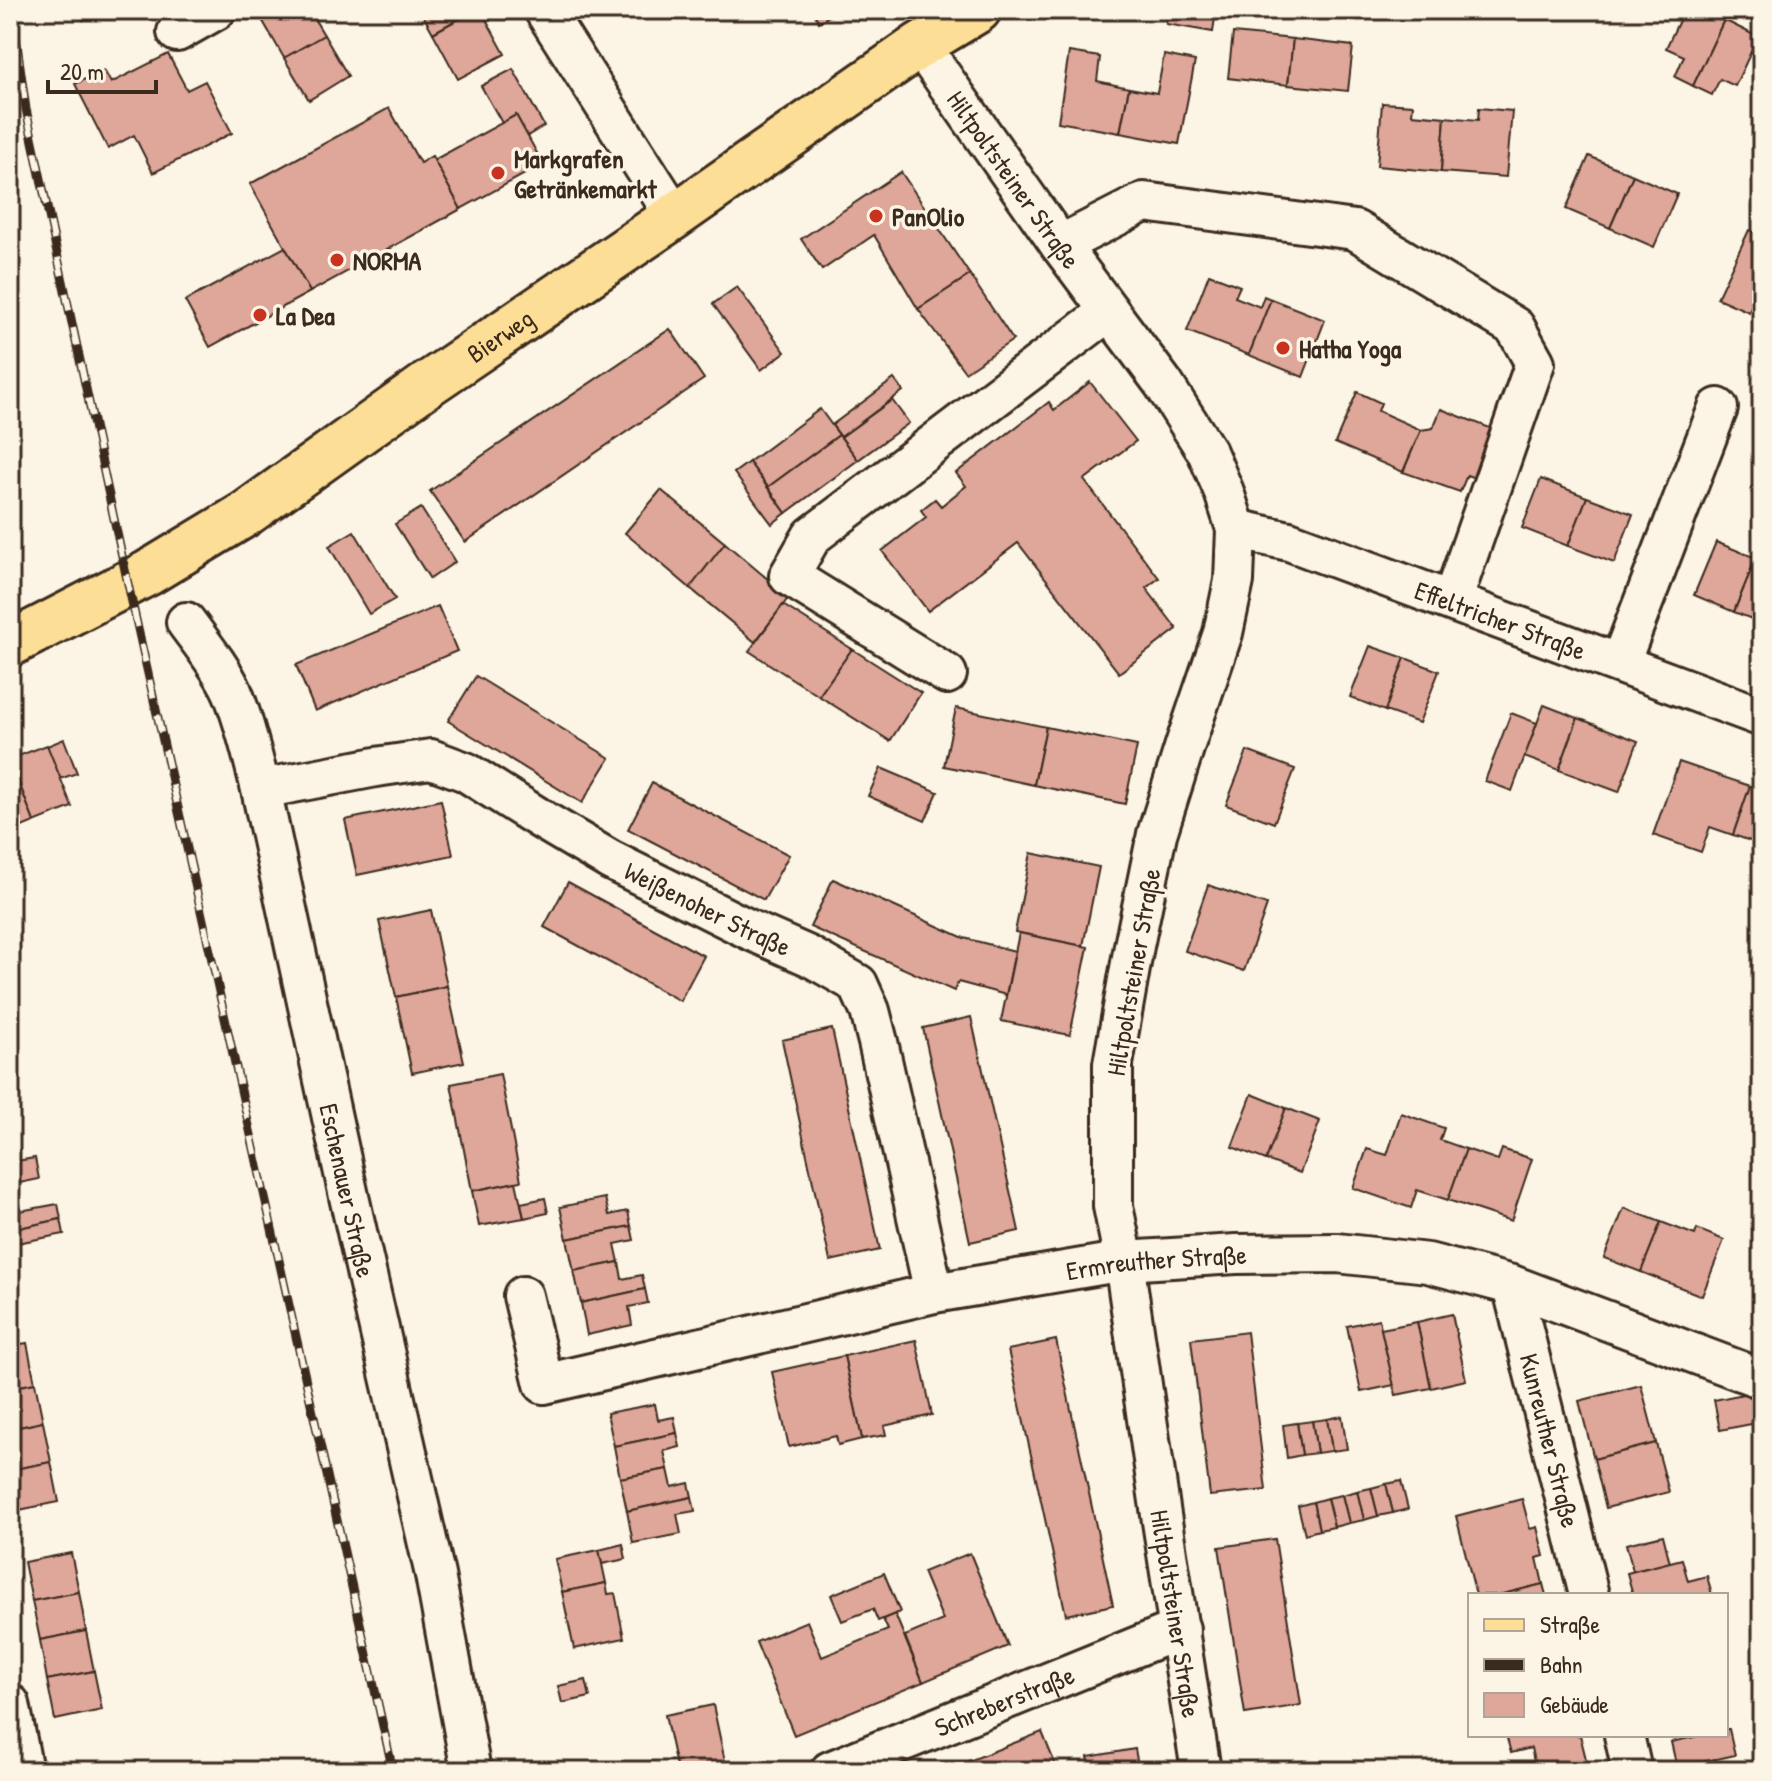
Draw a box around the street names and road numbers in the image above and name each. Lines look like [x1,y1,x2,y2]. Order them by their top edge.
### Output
street label: Hiltpoltsteiner Straße [940,83,1089,275]
street label: Bierweg [460,300,540,370]
street label: Effeltricher Straße [1410,572,1591,667]
street label: Weißenoher Straße [619,853,797,964]
street label: Hiltpoltsteiner Straße [1098,866,1168,1078]
street label: Eschenauer Straße [312,1100,384,1281]
street label: Ermreuther Straße [1064,1236,1247,1288]
street label: Kunreuther Straße [1512,1350,1589,1531]
street label: Hiltpoltsteiner Straße [1143,1507,1210,1720]
street label: Schreberstraße [929,1656,1079,1744]

